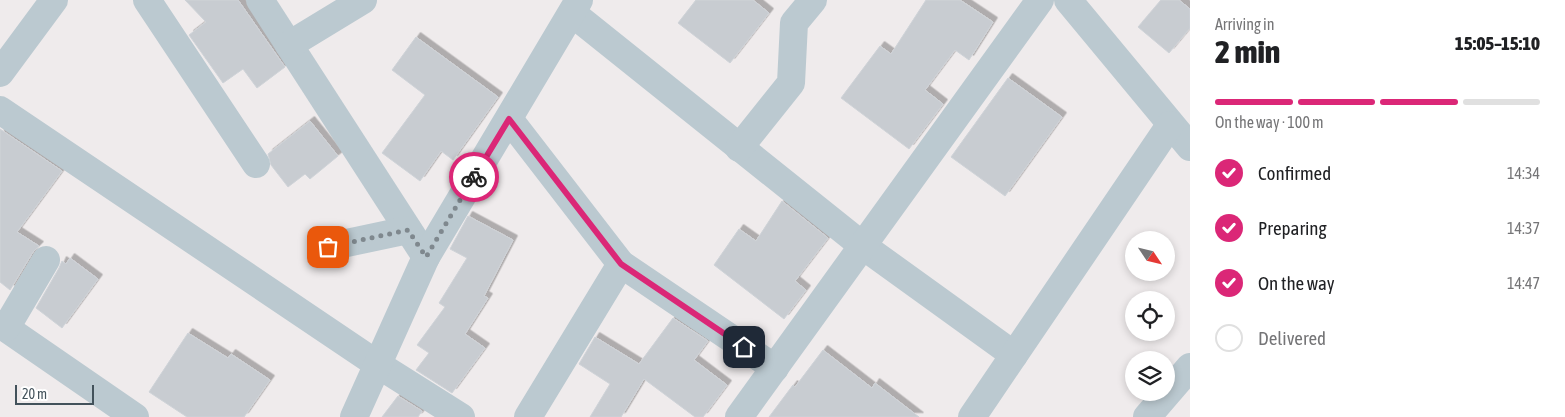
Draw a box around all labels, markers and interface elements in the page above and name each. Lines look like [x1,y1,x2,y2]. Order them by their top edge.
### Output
text: Arriving in [1215,15,1275,33]
text: 15:05–15:10 [1455,32,1540,54]
text: 2 min [1215,33,1280,70]
text: On the way · 100 m [1215,113,1324,131]
courier [449,152,499,202]
icon: check [1215,159,1243,187]
text: Confirmed [1258,162,1331,184]
icon: bike [460,163,488,191]
text: 14:34 [1507,164,1540,182]
icon: check [1215,214,1243,242]
text: Preparing [1258,217,1327,239]
text: 14:37 [1507,219,1540,237]
pin [307,226,349,268]
north arrow [1125,231,1175,281]
map controls [1125,231,1175,401]
icon: bag [314,233,342,261]
icon: check [1215,269,1243,297]
text: On the way [1258,272,1335,294]
text: 14:47 [1507,274,1540,292]
button: locate [1125,291,1175,341]
pin [723,326,765,368]
text: Delivered [1258,327,1326,349]
icon: home [730,333,758,361]
button: layers [1125,351,1175,401]
scale bar [15,382,94,405]
text: 20 m [22,386,47,402]

